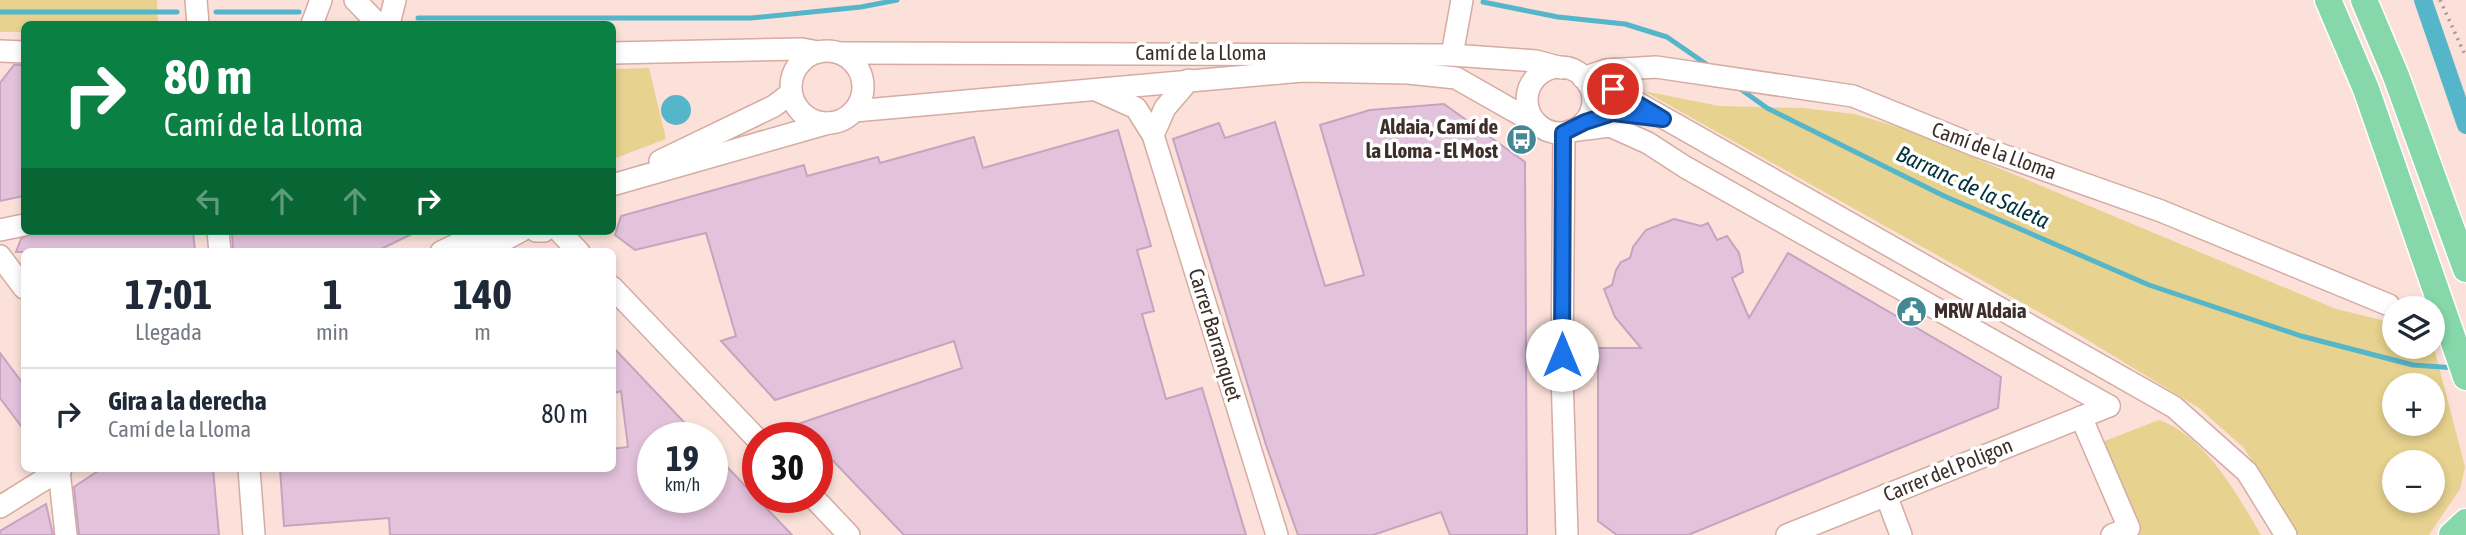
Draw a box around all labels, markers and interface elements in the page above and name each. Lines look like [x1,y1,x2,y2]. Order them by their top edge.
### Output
street label: Camí de la Lloma [1136,40,1266,64]
text: 80 m [164,48,252,104]
icon: right [49,49,140,140]
pin [1583,59,1643,119]
icon: arrive [1594,70,1632,108]
text: Camí de la Lloma [164,106,363,143]
place label: Aldaia, Camí de la Lloma - El Most [1366,114,1498,162]
street label: Camí de la Lloma [1929,116,2060,184]
bus stop icon: Aldaia, Camí de la Lloma - El Most [1504,122,1538,156]
water label: Barranc de la Saleta [1892,140,2054,234]
icon: left [190,182,228,220]
icon: ahead [263,182,301,220]
icon: ahead [336,182,374,220]
icon: right [409,182,447,220]
street label: Carrer Barranquet [1184,265,1248,404]
text: 17:01 [125,270,212,318]
text: 1 [323,270,342,318]
text: 140 [453,270,512,318]
public building icon: MRW Aldaia [1894,294,1928,328]
map controls [2382,296,2445,513]
button: layers [2382,296,2445,359]
place label: MRW Aldaia [1934,298,2027,322]
position arrow [1525,318,1599,392]
text: Llegada [135,319,202,345]
text: min [316,319,349,345]
text: m [474,319,491,345]
button: + [2382,373,2445,436]
text: Gira a la derecha [108,386,267,416]
icon: right [49,395,87,433]
text: 80 m [541,399,588,429]
text: Camí de la Lloma [108,416,251,442]
speed limit sign: 30 [742,422,833,513]
street label: Carrer del Poligon [1880,432,2016,506]
text: 19 [666,438,699,478]
button: − [2382,450,2445,513]
text: km/h [665,474,700,495]

